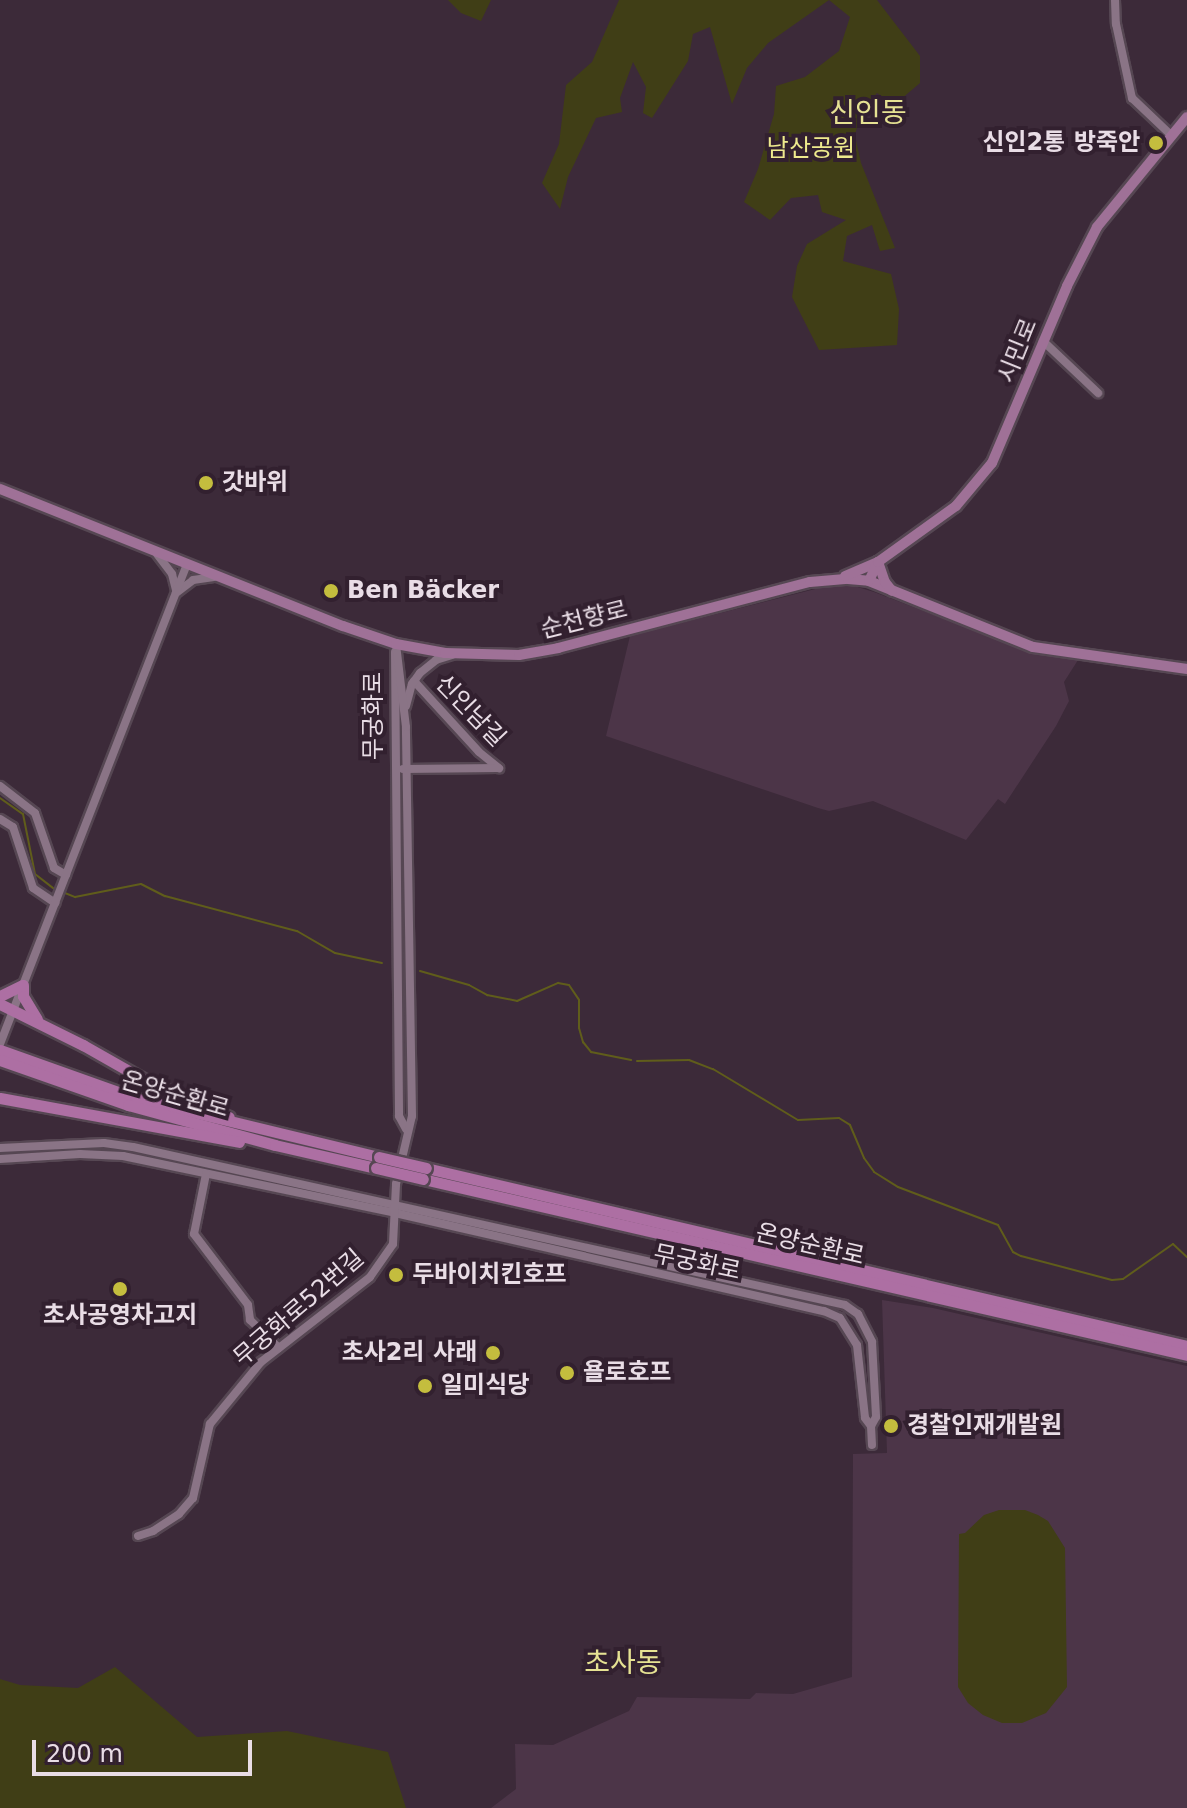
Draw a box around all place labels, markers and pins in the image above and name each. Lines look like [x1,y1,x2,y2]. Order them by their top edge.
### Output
place label: 신인2통 방죽안 [982,129,1140,157]
marker: 신인2통 방죽안 [1147,134,1165,152]
place label: 갓바위 [222,469,288,497]
marker: 갓바위 [197,474,215,492]
place label: Ben Bäcker [347,577,499,605]
marker: Ben Bäcker [322,582,340,600]
place label: 두바이치킨호프 [412,1261,567,1289]
marker: 두바이치킨호프 [387,1266,405,1284]
marker: 초사공영차고지 [111,1280,129,1298]
place label: 초사공영차고지 [43,1302,197,1330]
place label: 초사2리 사래 [342,1339,477,1367]
marker: 초사2리 사래 [484,1344,502,1362]
place label: 욜로호프 [583,1359,671,1387]
marker: 욜로호프 [558,1364,576,1382]
place label: 일미식당 [441,1372,529,1400]
marker: 일미식당 [416,1377,434,1395]
place label: 경찰인재개발원 [907,1412,1062,1440]
marker: 경찰인재개발원 [882,1417,900,1435]

